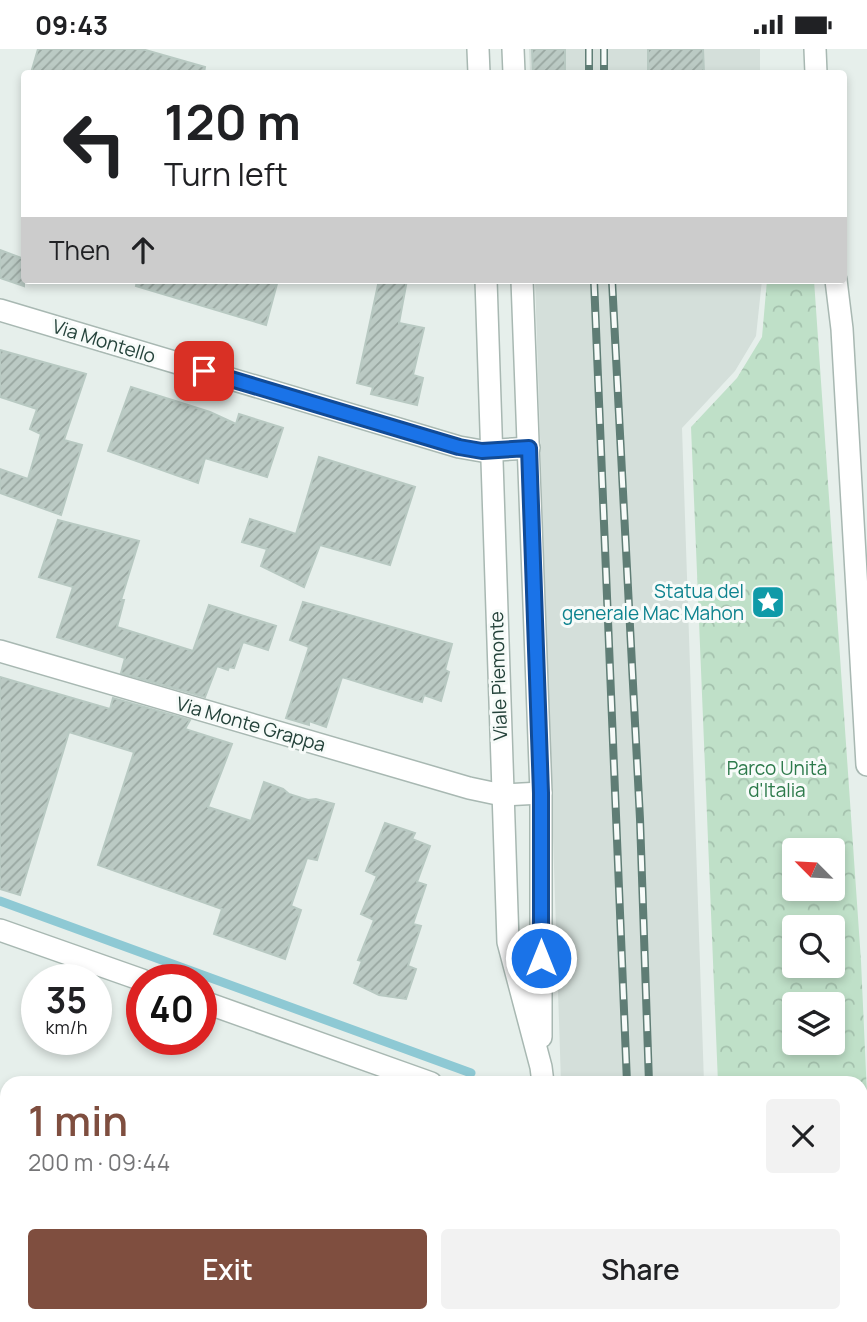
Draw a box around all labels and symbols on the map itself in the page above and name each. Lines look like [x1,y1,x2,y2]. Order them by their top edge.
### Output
street label: Via Montello [49,313,159,369]
pin [174,341,234,401]
place label: Statua del generale Mac Mahon [562,578,744,626]
place icon: Statua del generale Mac Mahon [749,583,787,621]
street label: Viale Piemonte [483,611,513,741]
street label: Via Monte Grappa [173,690,329,758]
park label: Parco Unità d'Italia [727,755,827,803]
north arrow [782,838,845,901]
position arrow [504,921,578,995]
speed limit sign: 40 [126,964,217,1055]

